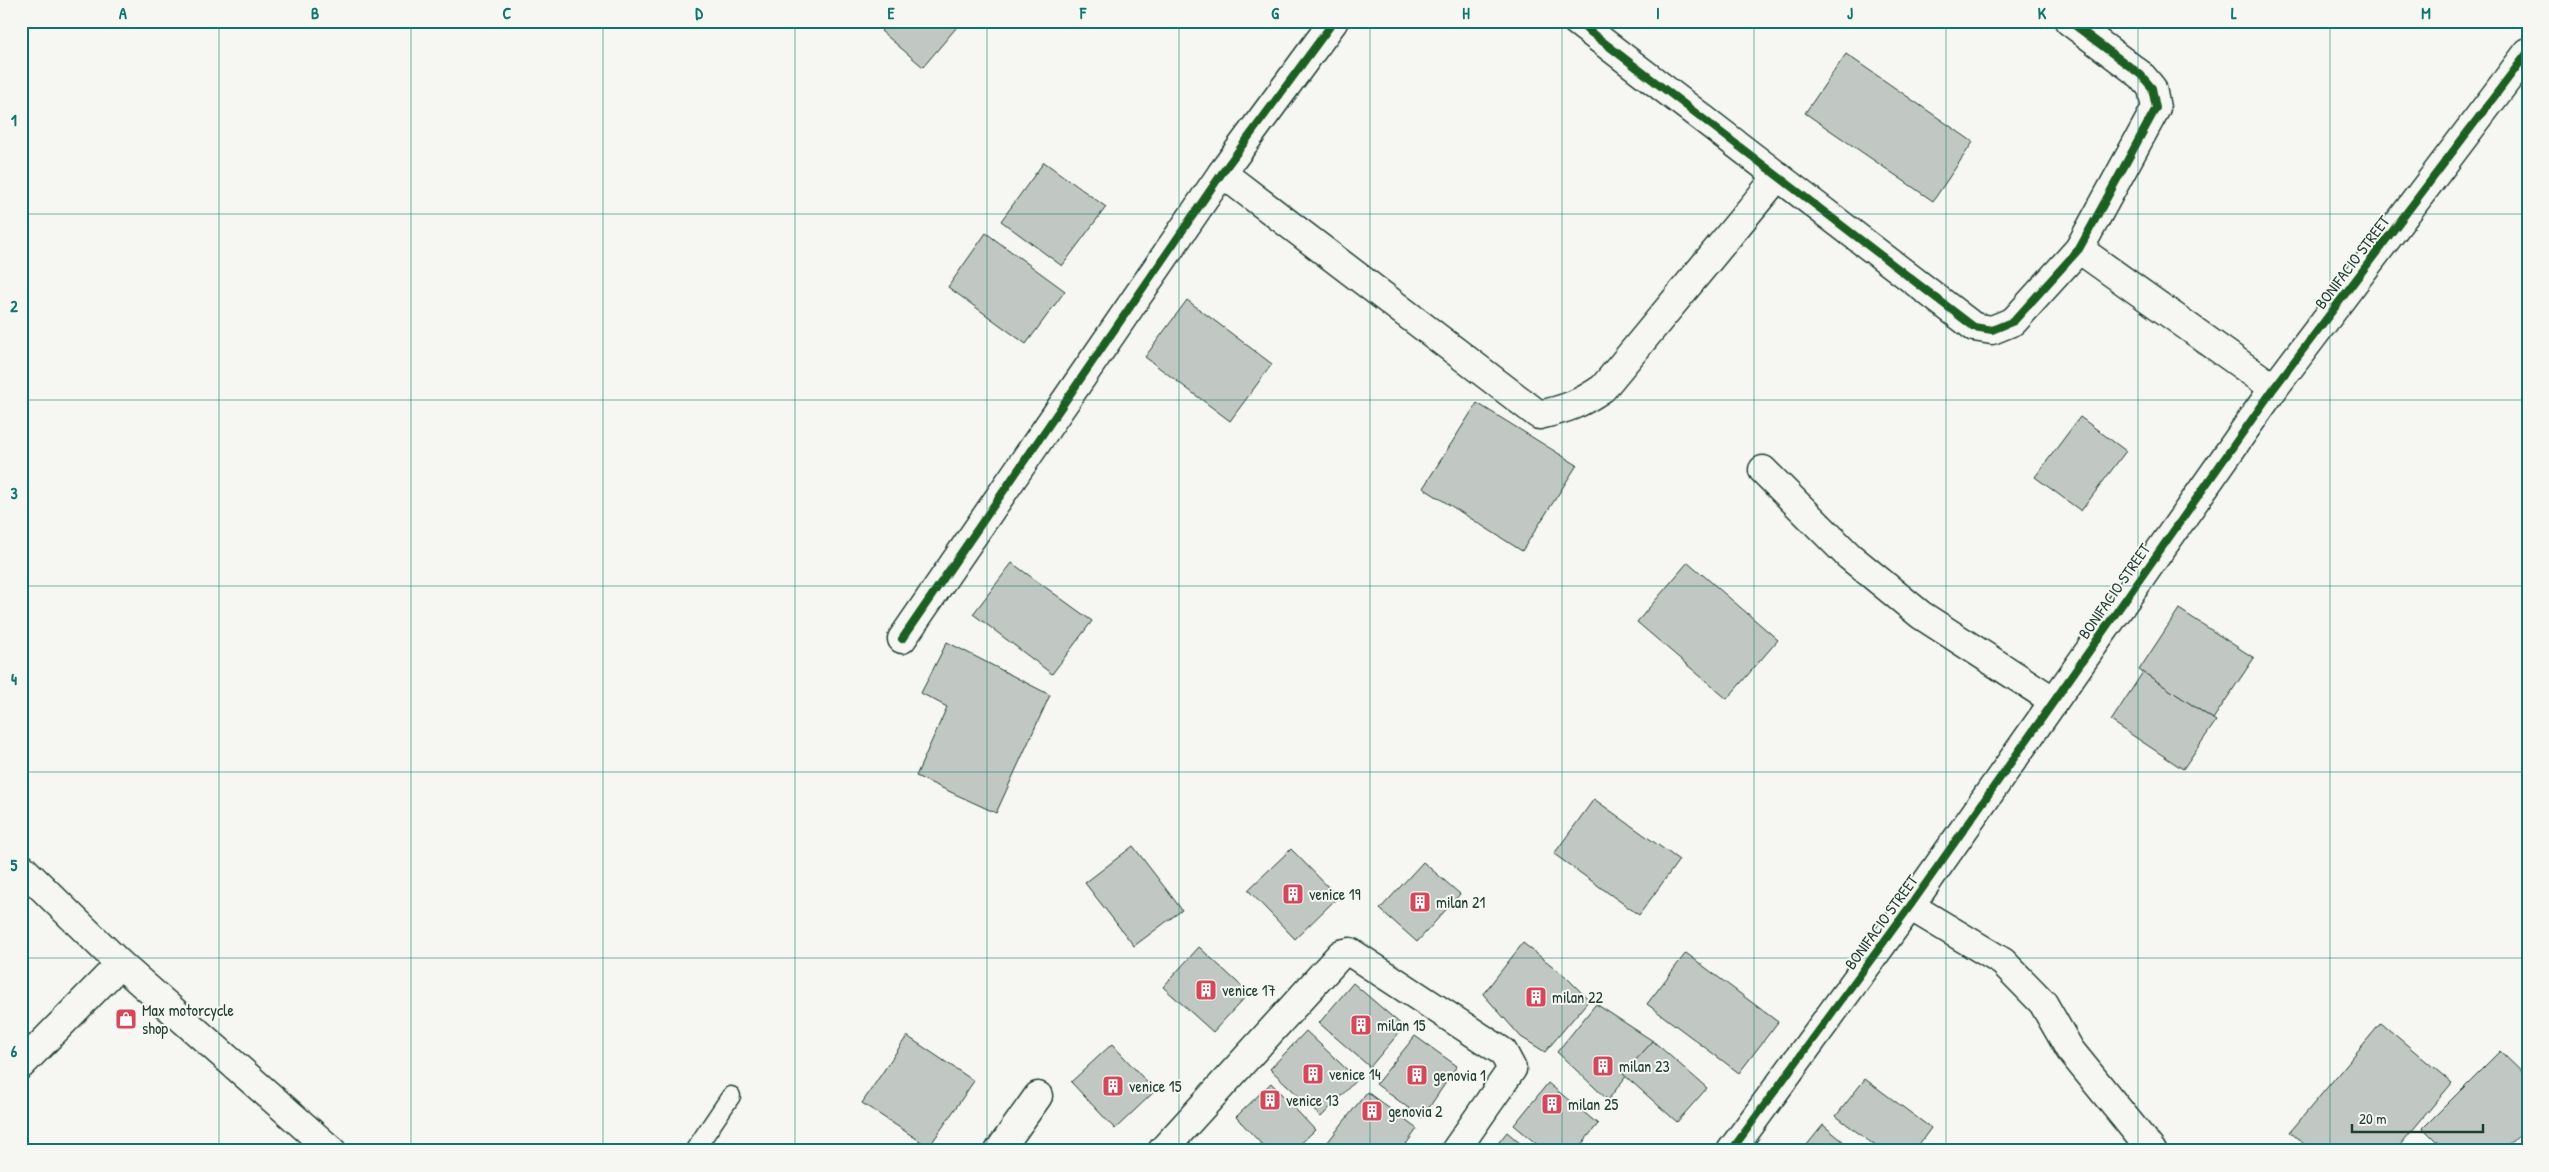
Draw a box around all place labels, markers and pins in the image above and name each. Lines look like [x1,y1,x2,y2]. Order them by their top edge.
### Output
building icon: venice 19 [1281,882,1305,906]
place label: venice 19 [1309,883,1361,905]
building icon: milan 21 [1408,890,1432,914]
place label: milan 21 [1436,891,1485,913]
building icon: venice 17 [1194,978,1218,1002]
place label: venice 17 [1222,979,1276,1001]
building icon: milan 22 [1524,985,1548,1009]
place label: milan 22 [1552,986,1603,1008]
place label: Max motorcycle shop [142,999,235,1039]
shop icon: Max motorcycle shop [114,1007,138,1031]
building icon: milan 15 [1349,1013,1373,1037]
place label: milan 15 [1377,1014,1426,1036]
building icon: milan 23 [1591,1054,1615,1078]
place label: milan 23 [1619,1055,1670,1077]
building icon: venice 14 [1301,1062,1325,1086]
place label: venice 14 [1329,1063,1381,1085]
building icon: genovia 1 [1405,1063,1429,1087]
place label: genovia 1 [1433,1064,1486,1086]
building icon: venice 15 [1101,1074,1125,1098]
place label: venice 15 [1129,1075,1182,1097]
building icon: venice 13 [1258,1088,1282,1112]
place label: venice 13 [1286,1089,1339,1111]
building icon: milan 25 [1540,1092,1564,1116]
place label: milan 25 [1568,1093,1618,1115]
building icon: genovia 2 [1360,1099,1384,1123]
place label: genovia 2 [1388,1100,1443,1122]

